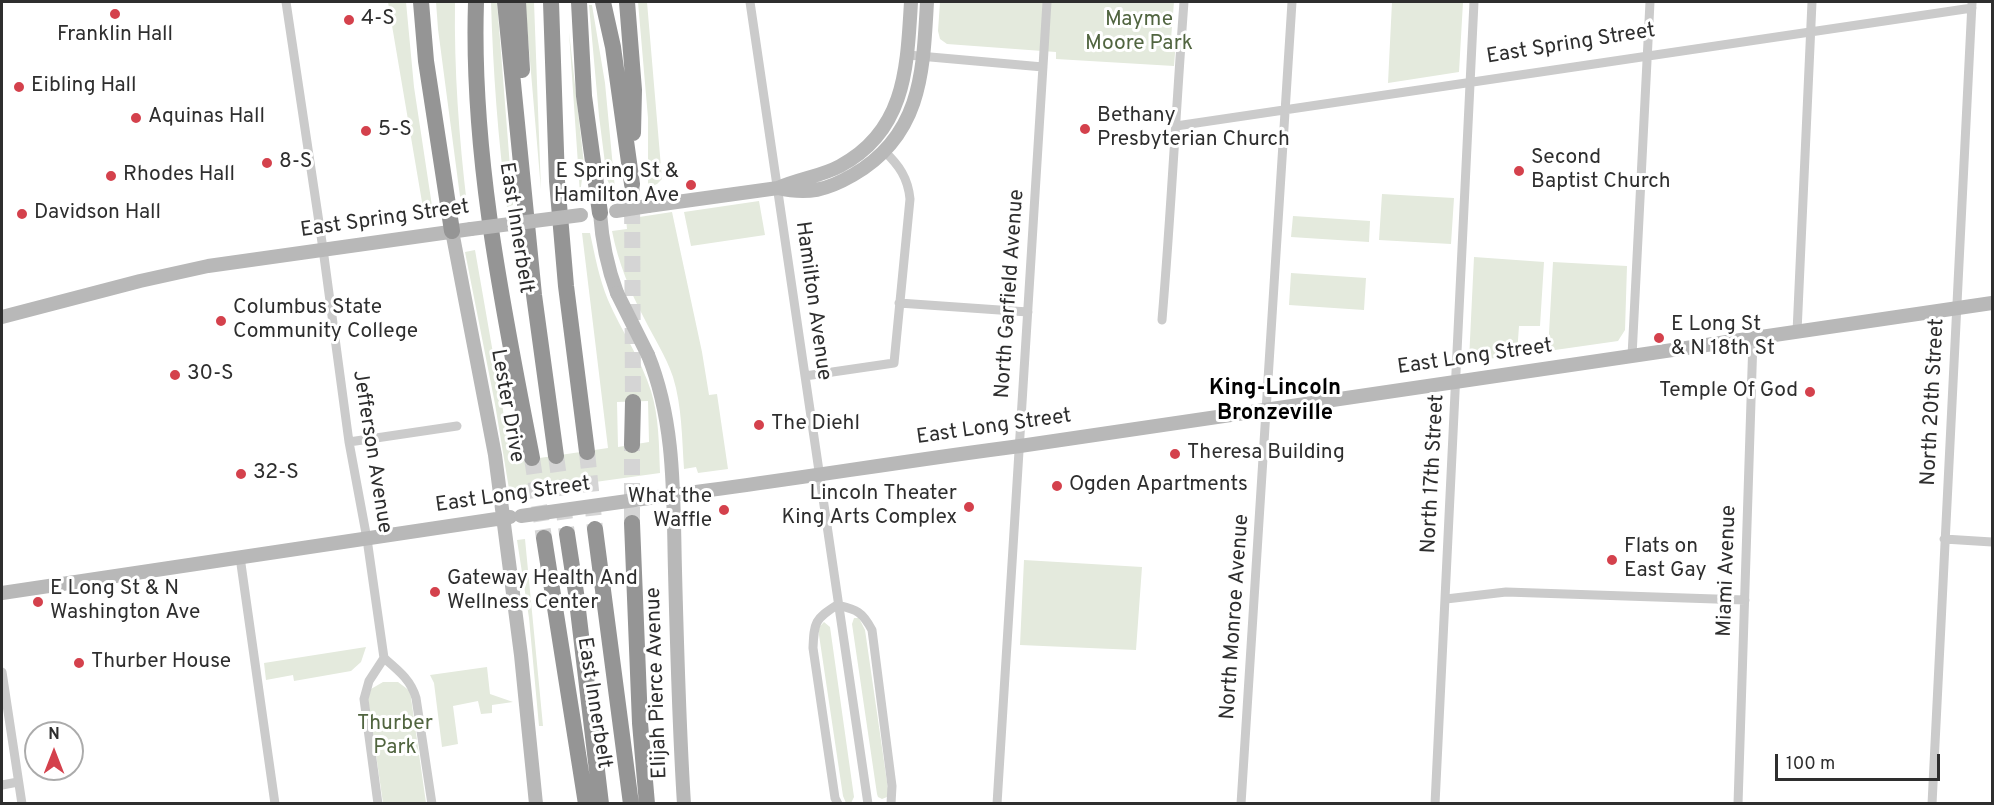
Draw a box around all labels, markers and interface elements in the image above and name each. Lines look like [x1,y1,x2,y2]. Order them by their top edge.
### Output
marker: Franklin Hall [108,7,122,21]
place label: 4-S [361,7,395,33]
park label: Mayme Moore Park [1085,8,1193,58]
marker: 4-S [342,13,356,27]
street label: East Spring Street [1485,19,1657,71]
place label: Franklin Hall [57,23,173,49]
place label: Eibling Hall [31,74,137,100]
marker: Eibling Hall [12,80,26,94]
place label: Bethany Presbyterian Church [1097,104,1290,154]
place label: Aquinas Hall [148,105,265,131]
marker: Aquinas Hall [129,111,143,125]
place label: 5-S [378,118,412,144]
marker: Bethany Presbyterian Church [1078,122,1092,136]
marker: 5-S [359,124,373,138]
place label: Second Baptist Church [1531,146,1671,196]
place label: 8-S [279,150,312,176]
marker: 8-S [260,156,274,170]
place label: E Spring St & Hamilton Ave [554,160,679,210]
street label: East Innerbelt [492,161,538,295]
place label: Rhodes Hall [123,163,235,189]
marker: Second Baptist Church [1512,164,1526,178]
marker: Rhodes Hall [104,169,118,183]
marker: E Spring St & Hamilton Ave [684,178,698,192]
street label: North Garfield Avenue [991,189,1031,399]
street label: East Spring Street [299,196,471,244]
place label: Davidson Hall [34,201,161,227]
marker: Davidson Hall [15,207,29,221]
street label: Hamilton Avenue [788,220,836,382]
place label: Columbus State Community College [233,296,418,346]
place label: E Long St & N 18th St [1671,313,1775,363]
marker: Columbus State Community College [214,314,228,328]
street label: North 20th Street [1917,318,1951,486]
marker: E Long St & N 18th St [1652,331,1666,345]
street label: East Long Street [1396,335,1554,381]
street label: Lester Drive [484,347,528,465]
place label: 30-S [187,362,234,388]
marker: 30-S [168,368,182,382]
street label: Jefferson Avenue [346,369,396,535]
district label: King-Lincoln Bronzeville [1209,377,1341,428]
place label: Temple Of God [1659,379,1798,405]
marker: Temple Of God [1803,385,1817,399]
street label: North 17th Street [1417,394,1451,554]
street label: East Long Street [915,405,1073,451]
place label: The Diehl [771,412,860,438]
marker: The Diehl [752,418,766,432]
place label: Theresa Building [1187,441,1345,467]
marker: Theresa Building [1168,447,1182,461]
place label: 32-S [253,461,299,487]
marker: 32-S [234,467,248,481]
street label: East Long Street [434,473,592,519]
place label: Ogden Apartments [1069,473,1248,499]
marker: Ogden Apartments [1050,479,1064,493]
place label: Lincoln Theater King Arts Complex [781,482,957,532]
place label: What the Waffle [628,485,712,535]
marker: Lincoln Theater King Arts Complex [962,500,976,514]
marker: What the Waffle [717,503,731,517]
street label: Miami Avenue [1713,505,1743,637]
street label: North Monroe Avenue [1216,513,1256,721]
place label: Flats on East Gay [1624,535,1707,585]
marker: Flats on East Gay [1605,553,1619,567]
place label: Gateway Health And Wellness Center [447,567,638,617]
place label: E Long St & N Washington Ave [50,577,200,627]
marker: Gateway Health And Wellness Center [428,585,442,599]
street label: Elijah Pierce Avenue [642,587,674,779]
marker: E Long St & N Washington Ave [31,595,45,609]
street label: East Innerbelt [570,636,616,770]
place label: Thurber House [91,650,231,676]
marker: Thurber House [72,656,86,670]
park label: Thurber Park [357,712,433,762]
north arrow [24,721,84,781]
text: N [48,725,60,745]
scale bar [1778,742,1943,780]
text: 100 m [1786,753,1835,776]

